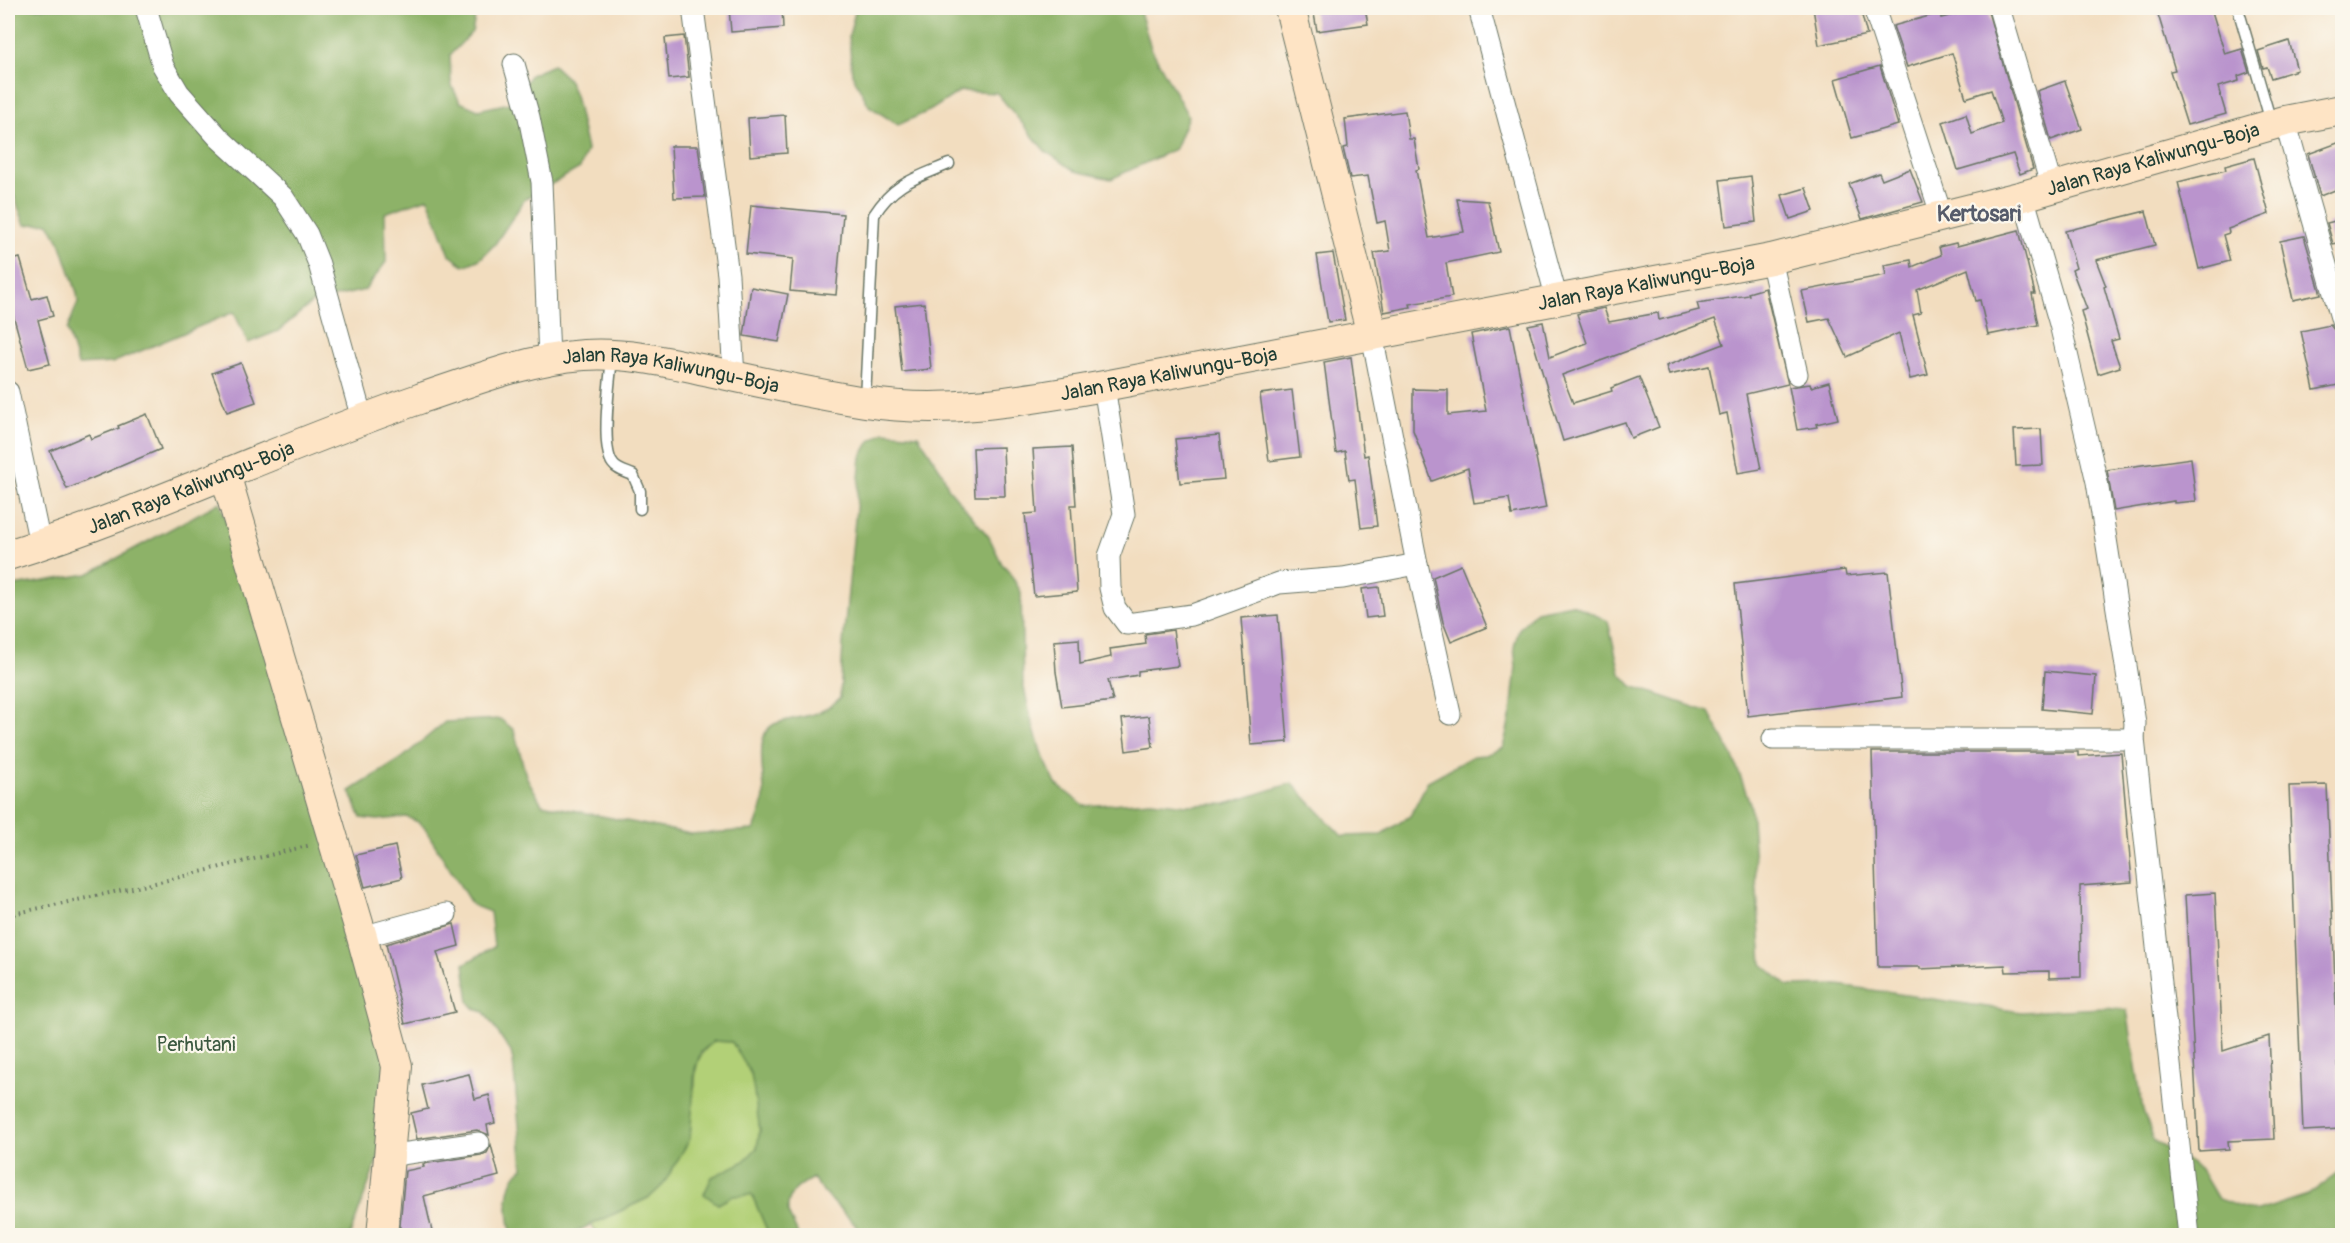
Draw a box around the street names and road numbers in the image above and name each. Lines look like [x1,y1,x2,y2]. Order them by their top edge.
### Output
street label: Jalan Raya Kaliwungu-Boja [2044,117,2262,202]
street label: Jalan Raya Kaliwungu-Boja [1536,250,1757,316]
street label: Jalan Raya Kaliwungu-Boja [1058,341,1279,406]
street label: Jalan Raya Kaliwungu-Boja [560,342,782,399]
street label: Jalan Raya Kaliwungu-Boja [84,435,298,540]

